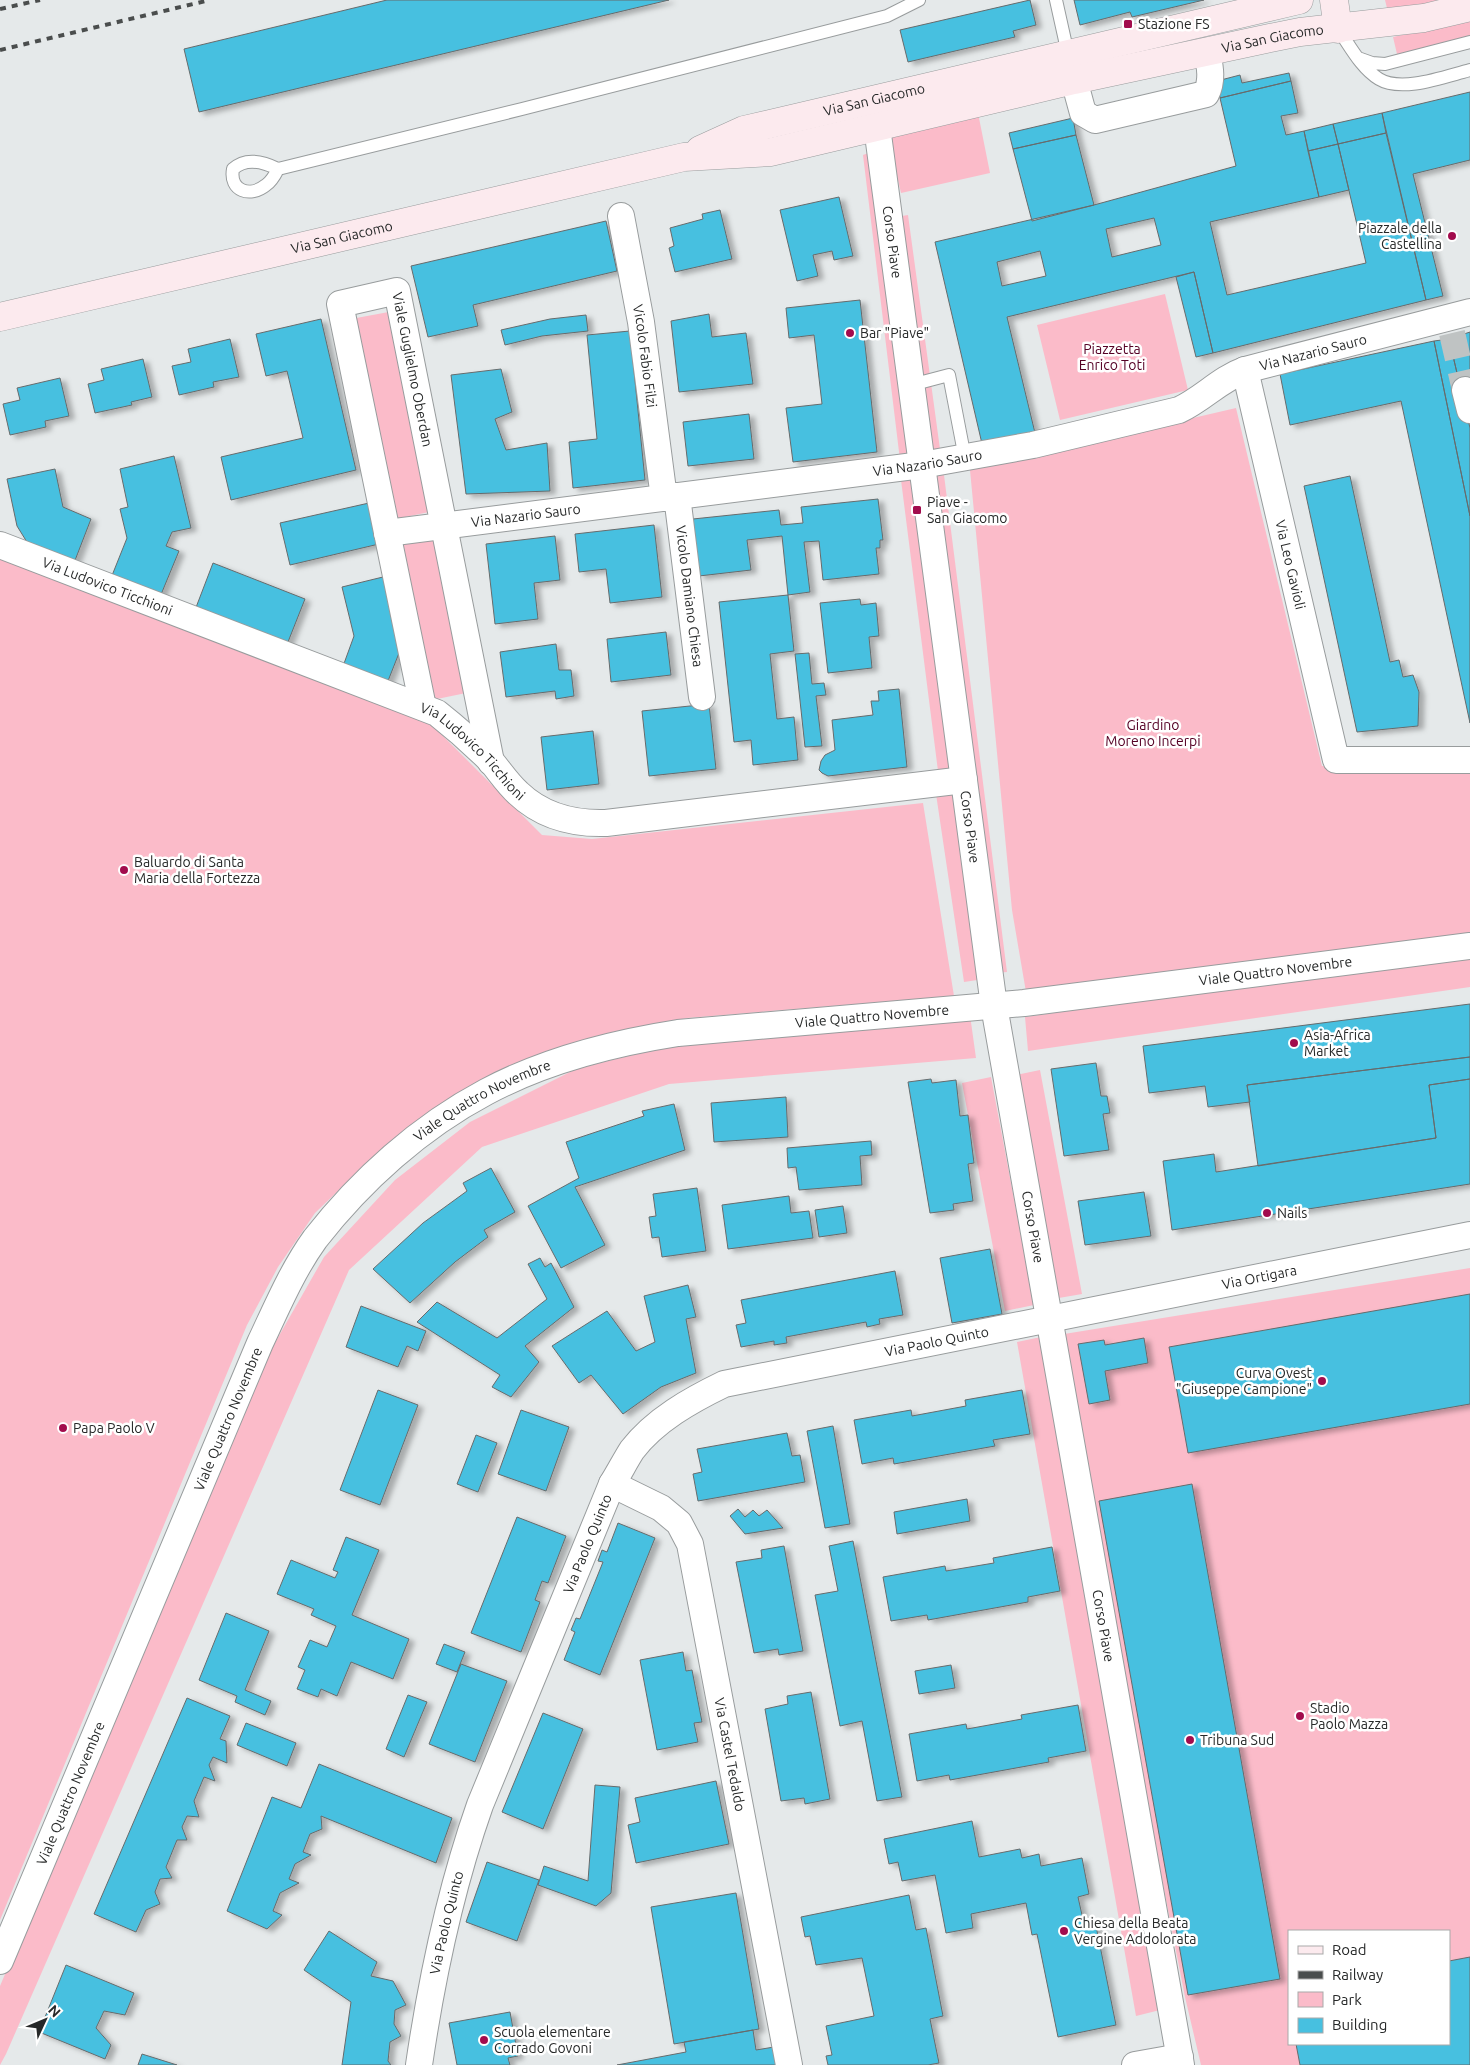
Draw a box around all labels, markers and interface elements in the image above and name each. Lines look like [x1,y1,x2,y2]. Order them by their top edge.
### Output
place label: Stazione FS [1138,16,1210,32]
marker: Stazione FS [1122,18,1134,30]
street label: Via San Giacomo [1220,21,1325,56]
street label: Via San Giacomo [822,80,927,119]
street label: Corso Piave [880,205,905,279]
street label: Via San Giacomo [289,217,394,257]
place label: Piazzale della Castellina [1358,220,1442,252]
marker: Piazzale della Castellina [1446,230,1458,242]
street label: Viale Guglielmo Oberdan [389,291,436,448]
street label: Vicolo Fabio Filzi [630,303,660,408]
place label: Bar "Piave" [860,325,929,341]
marker: Bar "Piave" [844,327,856,339]
street label: Via Nazario Sauro [1258,331,1369,374]
park label: Piazzetta Enrico Toti [1079,341,1145,373]
street label: Via Nazario Sauro [872,446,983,479]
place label: Piave - San Giacomo [927,494,1008,526]
street label: Via Nazario Sauro [470,500,582,530]
marker: Piave - San Giacomo [911,504,923,516]
street label: Via Leo Gavioli [1272,518,1309,611]
street label: Vicolo Damiano Chiesa [673,524,706,668]
street label: Via Ludovico Ticchioni [40,554,175,619]
street label: Via Ludovico Ticchioni [418,699,528,804]
park label: Giardino Moreno Incerpi [1105,717,1201,749]
street label: Corso Piave [957,790,983,864]
place label: Baluardo di Santa Maria della Fortezza [134,854,260,886]
marker: Baluardo di Santa Maria della Fortezza [118,864,130,876]
street label: Viale Quattro Novembre [1198,953,1353,989]
street label: Viale Quattro Novembre [794,1002,950,1031]
place label: Asia-Africa Market [1304,1027,1371,1059]
marker: Asia-Africa Market [1288,1037,1300,1049]
street label: Viale Quattro Novembre [410,1057,553,1145]
street label: Corso Piave [1019,1189,1047,1264]
place label: Nails [1277,1205,1307,1221]
marker: Nails [1261,1207,1273,1219]
street label: Via Ortigara [1220,1262,1298,1292]
street label: Via Paolo Quinto [883,1323,990,1360]
street label: Viale Quattro Novembre [191,1345,265,1493]
place label: Curva Ovest "Giuseppe Campione" [1176,1365,1312,1397]
marker: Curva Ovest "Giuseppe Campione" [1316,1375,1328,1387]
place label: Papa Paolo V [73,1420,155,1436]
marker: Papa Paolo V [57,1422,69,1434]
street label: Via Paolo Quinto [560,1492,615,1596]
street label: Corso Piave [1089,1588,1118,1663]
street label: Via Castel Tedaldo [711,1696,749,1813]
place label: Stadio Paolo Mazza [1310,1700,1388,1732]
marker: Stadio Paolo Mazza [1294,1710,1306,1722]
street label: Viale Quattro Novembre [33,1719,108,1868]
place label: Tribuna Sud [1200,1732,1274,1748]
marker: Tribuna Sud [1184,1734,1196,1746]
street label: Via Paolo Quinto [427,1869,467,1976]
place label: Chiesa della Beata Vergine Addolorata [1074,1915,1196,1947]
marker: Chiesa della Beata Vergine Addolorata [1058,1925,1070,1937]
legend [1288,1930,1450,2045]
text: Road [1332,1941,1367,1958]
text: Railway [1332,1966,1383,1983]
text: Park [1332,1991,1362,2008]
north arrow [20,1995,70,2045]
text: N [45,2002,64,2020]
text: Building [1332,2016,1387,2033]
place label: Scuola elementare Corrado Govoni [494,2024,611,2056]
marker: Scuola elementare Corrado Govoni [478,2034,490,2046]

